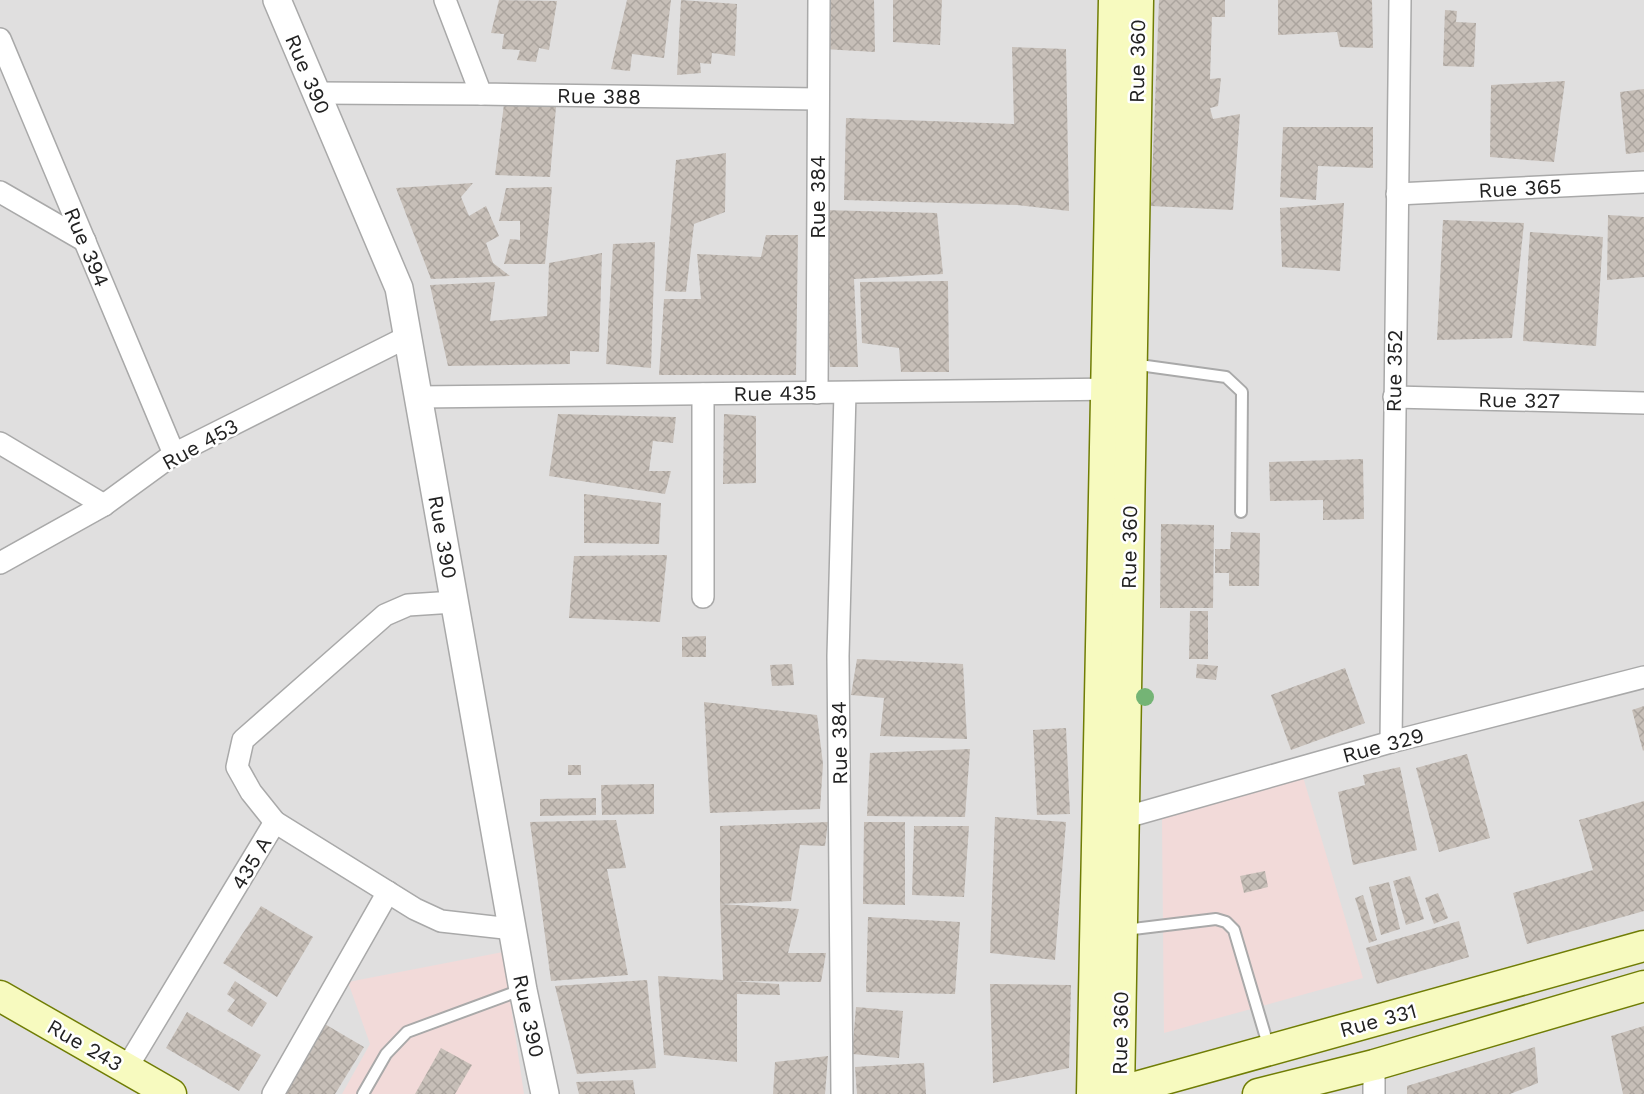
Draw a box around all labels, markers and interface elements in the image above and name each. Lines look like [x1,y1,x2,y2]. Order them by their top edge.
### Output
street label: Rue 360 [1124,19,1150,103]
street label: Rue 390 [280,30,336,118]
street label: Rue 388 [557,83,641,109]
street label: Rue 384 [805,155,830,239]
street label: Rue 365 [1478,173,1562,203]
street label: Rue 394 [59,203,115,291]
street label: Rue 352 [1381,329,1407,413]
street label: Rue 435 [733,380,817,406]
street label: Rue 327 [1478,387,1560,413]
street label: Rue 453 [158,413,242,475]
street label: Rue 390 [423,493,463,581]
street label: Rue 360 [1116,505,1142,589]
street label: Rue 384 [826,701,852,785]
street label: Rue 329 [1339,722,1427,768]
street label: 435 A [225,832,277,894]
street label: Rue 390 [508,972,550,1060]
street label: Rue 360 [1107,991,1133,1075]
street label: Rue 331 [1337,998,1419,1042]
street label: Rue 243 [43,1014,127,1076]

